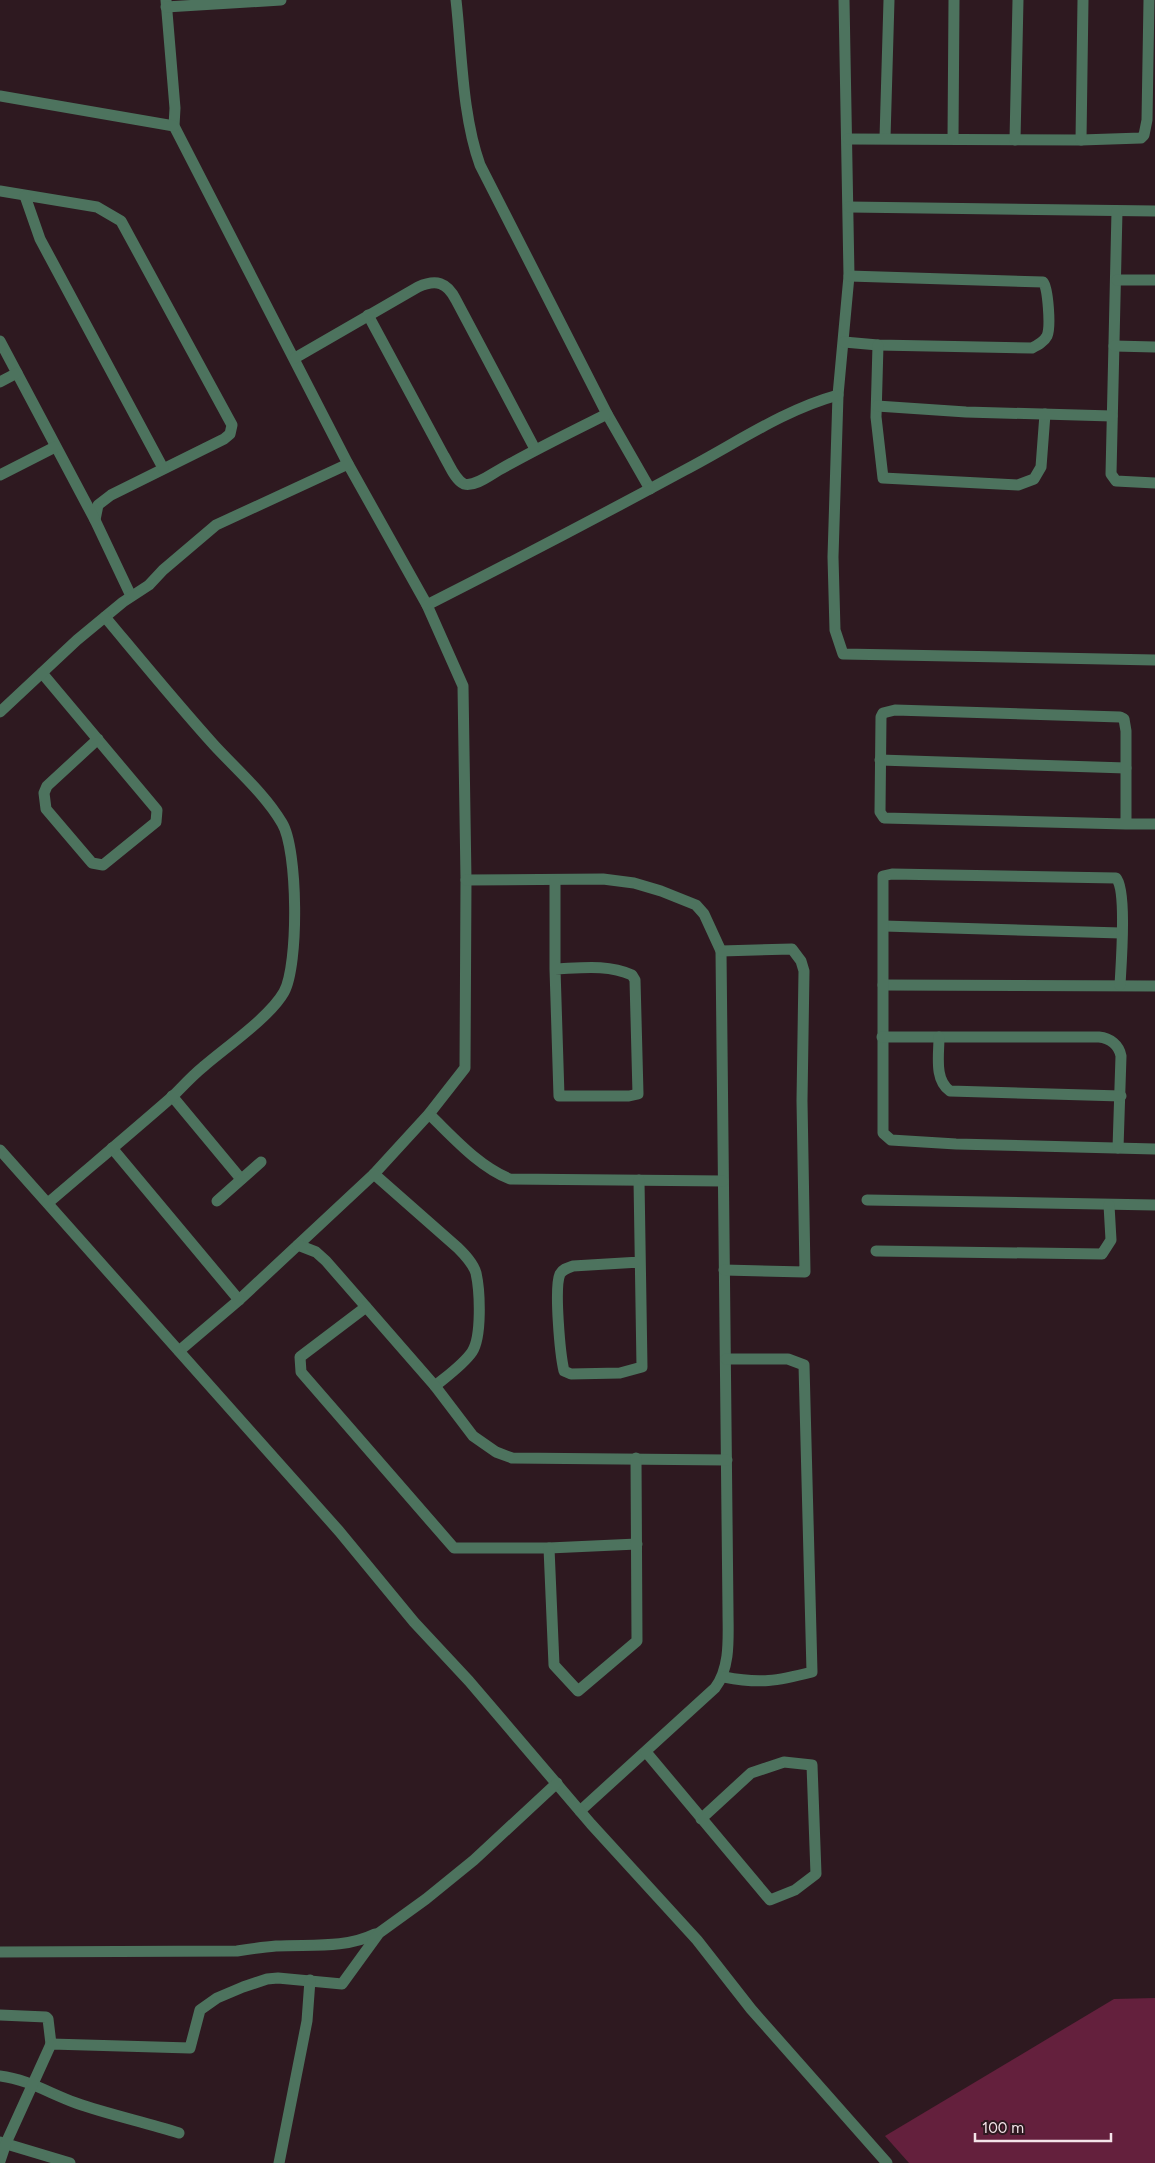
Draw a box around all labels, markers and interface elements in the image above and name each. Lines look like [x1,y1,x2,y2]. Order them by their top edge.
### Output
scale bar [975,2110,1111,2142]
text: 100 m [982,2119,1024,2137]

